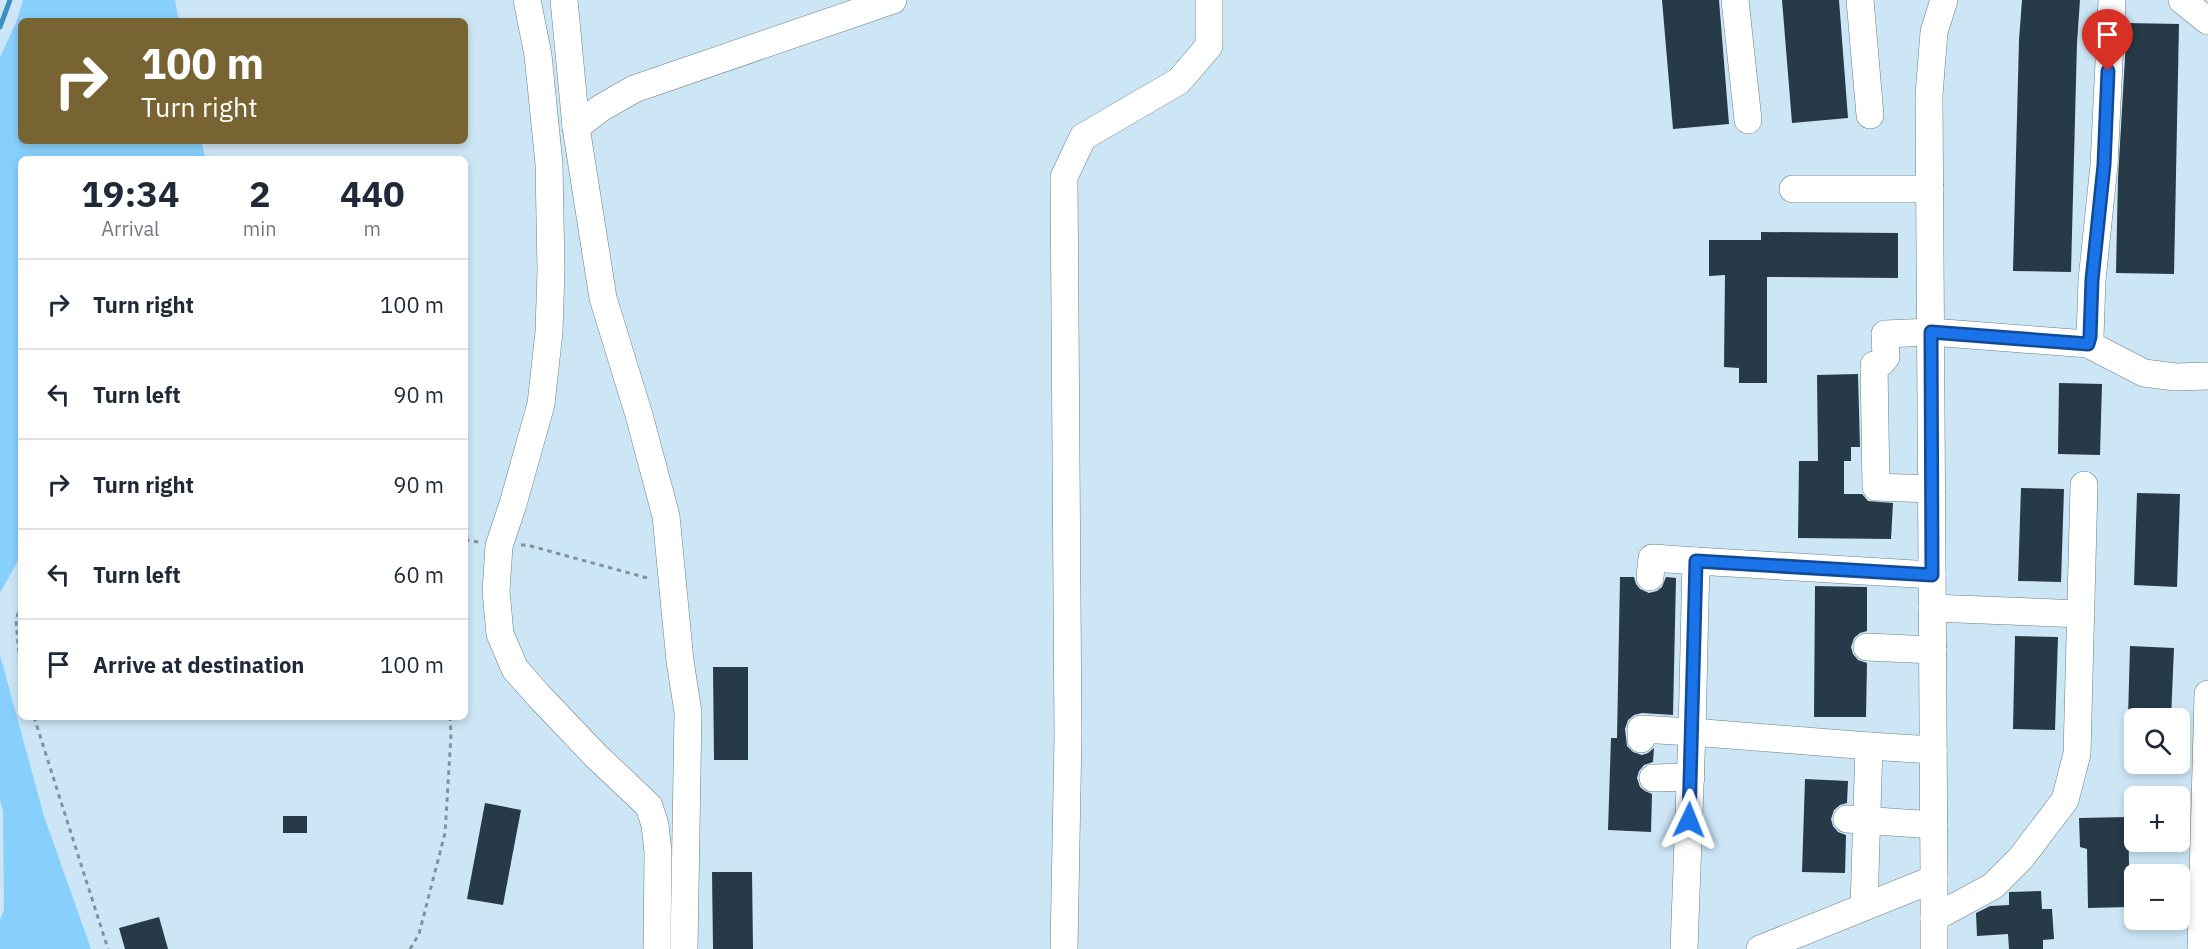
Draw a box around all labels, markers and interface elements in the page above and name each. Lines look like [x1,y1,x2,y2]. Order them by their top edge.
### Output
pin [2082,9,2133,71]
icon: arrive [2091,18,2124,51]
text: 100 m [141,36,264,91]
icon: right [42,42,120,120]
text: Turn right [141,89,258,124]
text: 19:34 [81,170,180,217]
text: 2 [249,170,271,217]
text: 440 [340,170,405,217]
text: Arrival [101,215,160,242]
text: min [243,215,277,242]
text: m [364,215,381,242]
icon: right [42,288,75,321]
text: Turn right [93,290,194,319]
text: 100 m [380,290,444,319]
icon: left [42,378,75,411]
text: Turn left [93,380,181,409]
text: 90 m [393,380,444,409]
icon: right [42,468,75,501]
text: Turn right [93,470,194,499]
text: 90 m [393,470,444,499]
icon: left [42,558,75,591]
text: Turn left [93,560,181,589]
text: 60 m [393,560,444,589]
icon: arrive [42,648,75,681]
text: Arrive at destination [93,650,304,679]
text: 100 m [380,650,444,679]
map controls [2124,708,2190,930]
button: search [2124,708,2190,774]
button: + [2124,786,2190,852]
position arrow [1657,788,1721,852]
button: − [2124,864,2190,930]

